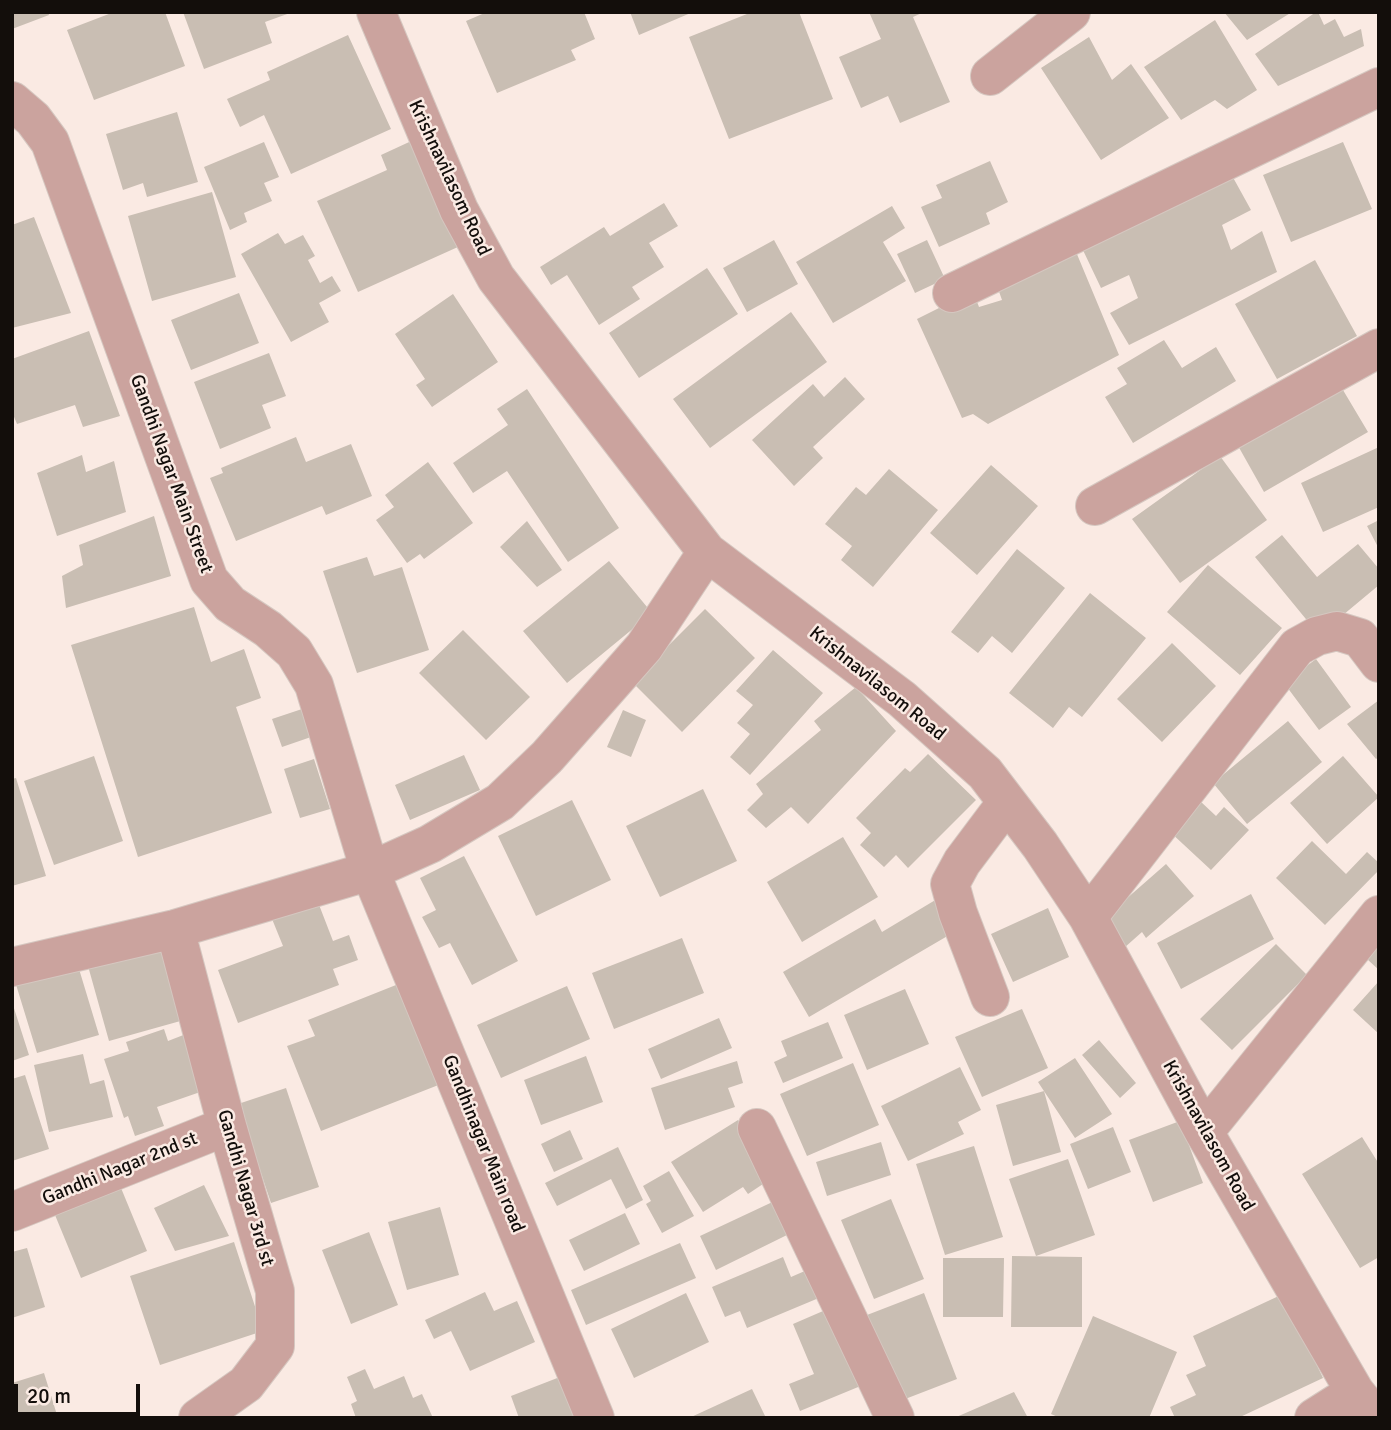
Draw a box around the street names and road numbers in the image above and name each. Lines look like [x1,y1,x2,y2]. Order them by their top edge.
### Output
street label: Krishnavilasom Road [403,97,495,259]
street label: Gandhi Nagar Main Street [124,372,218,576]
street label: Krishnavilasom Road [804,622,950,746]
street label: Gandhinagar Main road [437,1052,529,1236]
street label: Krishnavilasom Road [1157,1057,1259,1215]
street label: Gandhi Nagar 3rd st [212,1107,278,1269]
street label: Gandhi Nagar 2nd st [39,1128,201,1210]

